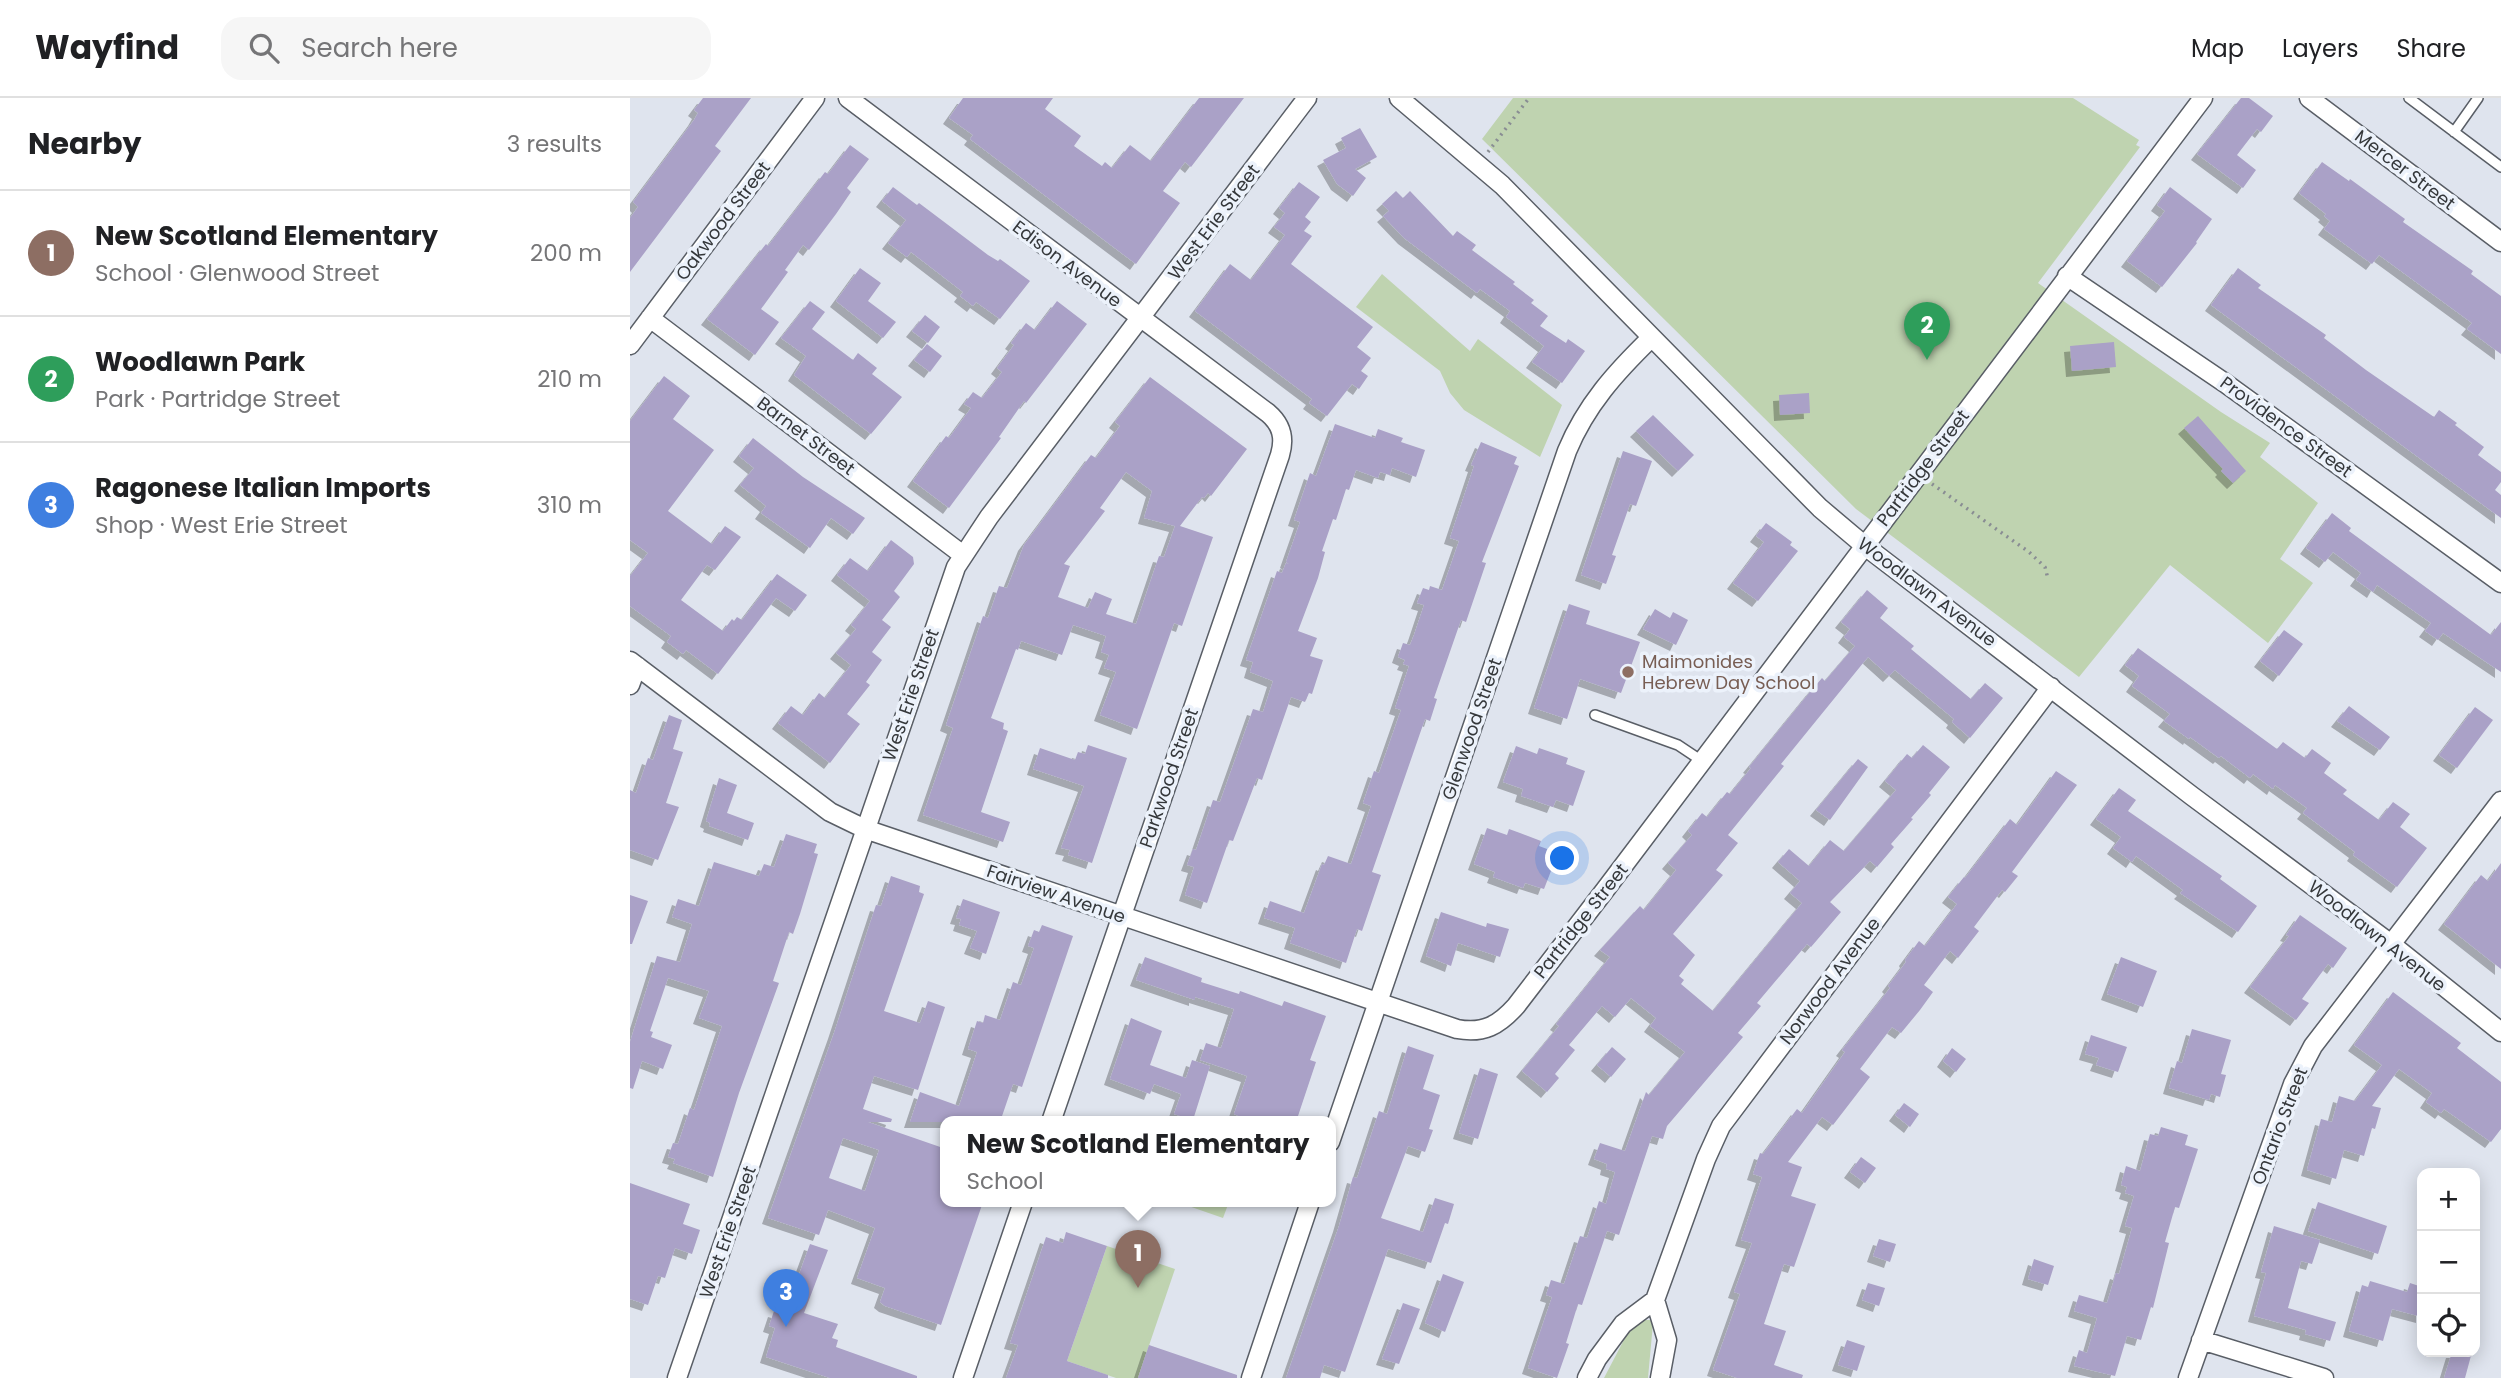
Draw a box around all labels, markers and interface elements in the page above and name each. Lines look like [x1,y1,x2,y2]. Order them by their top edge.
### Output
search box [221,17,711,80]
text: Wayfind [35,24,179,71]
icon: search [245,29,283,67]
text: Search here [301,30,458,66]
text: Map [2191,32,2244,65]
text: Layers [2282,32,2358,65]
text: Share [2396,32,2466,65]
text: Nearby [28,122,142,165]
street label: Mercer Street [2350,124,2461,216]
text: 3 results [507,128,602,160]
street label: Oakwood Street [670,156,776,285]
street label: West Erie Street [1162,159,1265,285]
street label: Edison Avenue [1008,214,1127,313]
text: New Scotland Elementary [95,218,438,254]
text: 1 [47,237,55,269]
text: 200 m [530,237,602,269]
text: School · Glenwood Street [95,257,379,289]
pin: 2 [1904,302,1950,360]
text: Woodlawn Park [95,344,305,380]
text: 2 [44,363,58,395]
text: 210 m [537,363,602,395]
street label: Providence Street [2215,370,2357,483]
text: Park · Partridge Street [95,383,340,415]
street label: Barnet Street [752,391,860,481]
street label: Partridge Street [1870,404,1975,531]
text: Ragonese Italian Imports [95,470,431,506]
text: 3 [44,489,58,521]
text: 310 m [537,489,602,521]
text: Shop · West Erie Street [95,509,348,541]
street label: Woodlawn Avenue [1853,531,2002,652]
street label: West Erie Street [876,625,945,764]
place label: Maimonides Hebrew Day School [1642,649,1816,695]
street label: Glenwood Street [1436,655,1508,803]
marker: Maimonides Hebrew Day School [1620,664,1636,680]
street label: Parkwood Street [1133,705,1204,851]
your location [1545,841,1579,875]
street label: Fairview Avenue [983,858,1129,929]
street label: Partridge Street [1528,858,1634,984]
street label: Woodlawn Avenue [2303,874,2451,997]
street label: Norwood Avenue [1773,912,1886,1049]
street label: Ontario Street [2246,1063,2314,1188]
popup [940,1116,1336,1207]
text: New Scotland Elementary [966,1126,1310,1162]
street label: West Erie Street [693,1162,762,1301]
text: School [966,1165,1044,1197]
map controls [2417,1168,2480,1357]
button: + [2417,1168,2480,1231]
pin: 1 [1115,1230,1161,1288]
button: − [2417,1231,2480,1294]
pin: 3 [763,1269,809,1327]
button: locate [2417,1294,2480,1357]

